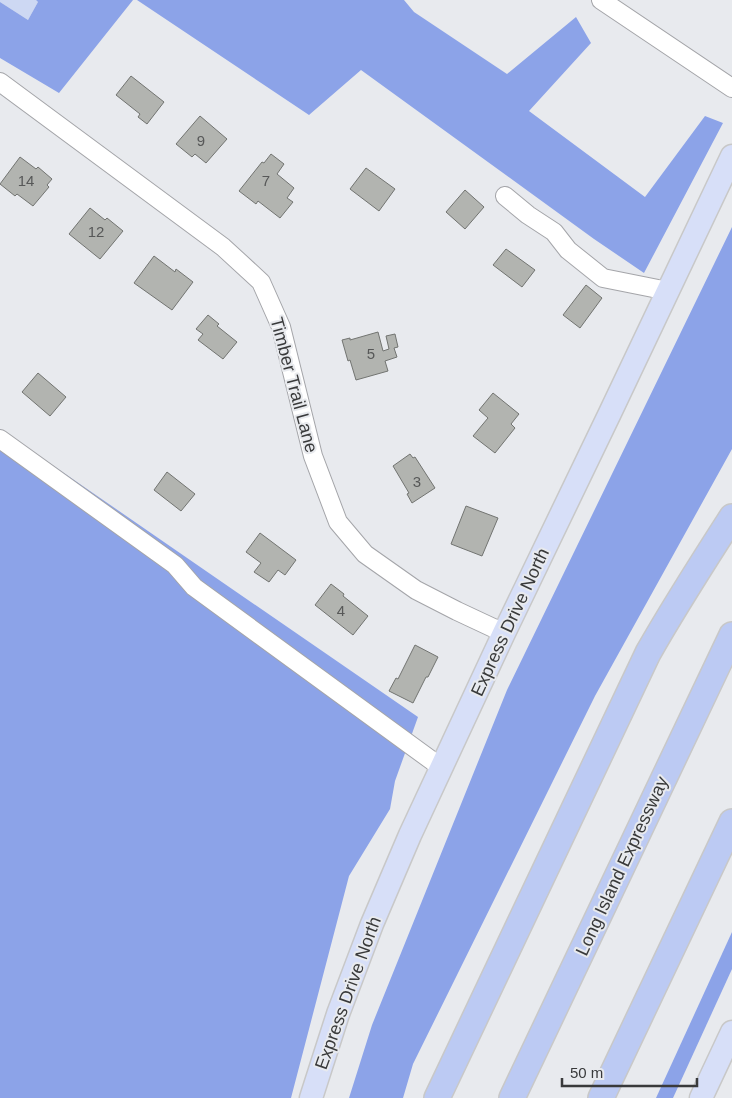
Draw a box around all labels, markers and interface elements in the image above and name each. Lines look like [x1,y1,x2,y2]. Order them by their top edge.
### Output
house number: 9 [197,132,205,149]
house number: 14 [18,172,34,189]
house number: 7 [262,172,270,189]
house number: 12 [88,223,104,240]
street label: Timber Trail Lane [266,315,322,455]
house number: 5 [367,345,375,362]
house number: 3 [413,473,421,490]
street label: Express Drive North [467,545,553,699]
house number: 4 [337,602,345,619]
street label: Long Island Expressway [572,773,672,959]
street label: Express Drive North [311,914,385,1072]
scale bar [562,1056,697,1088]
text: 50 m [570,1064,603,1081]

